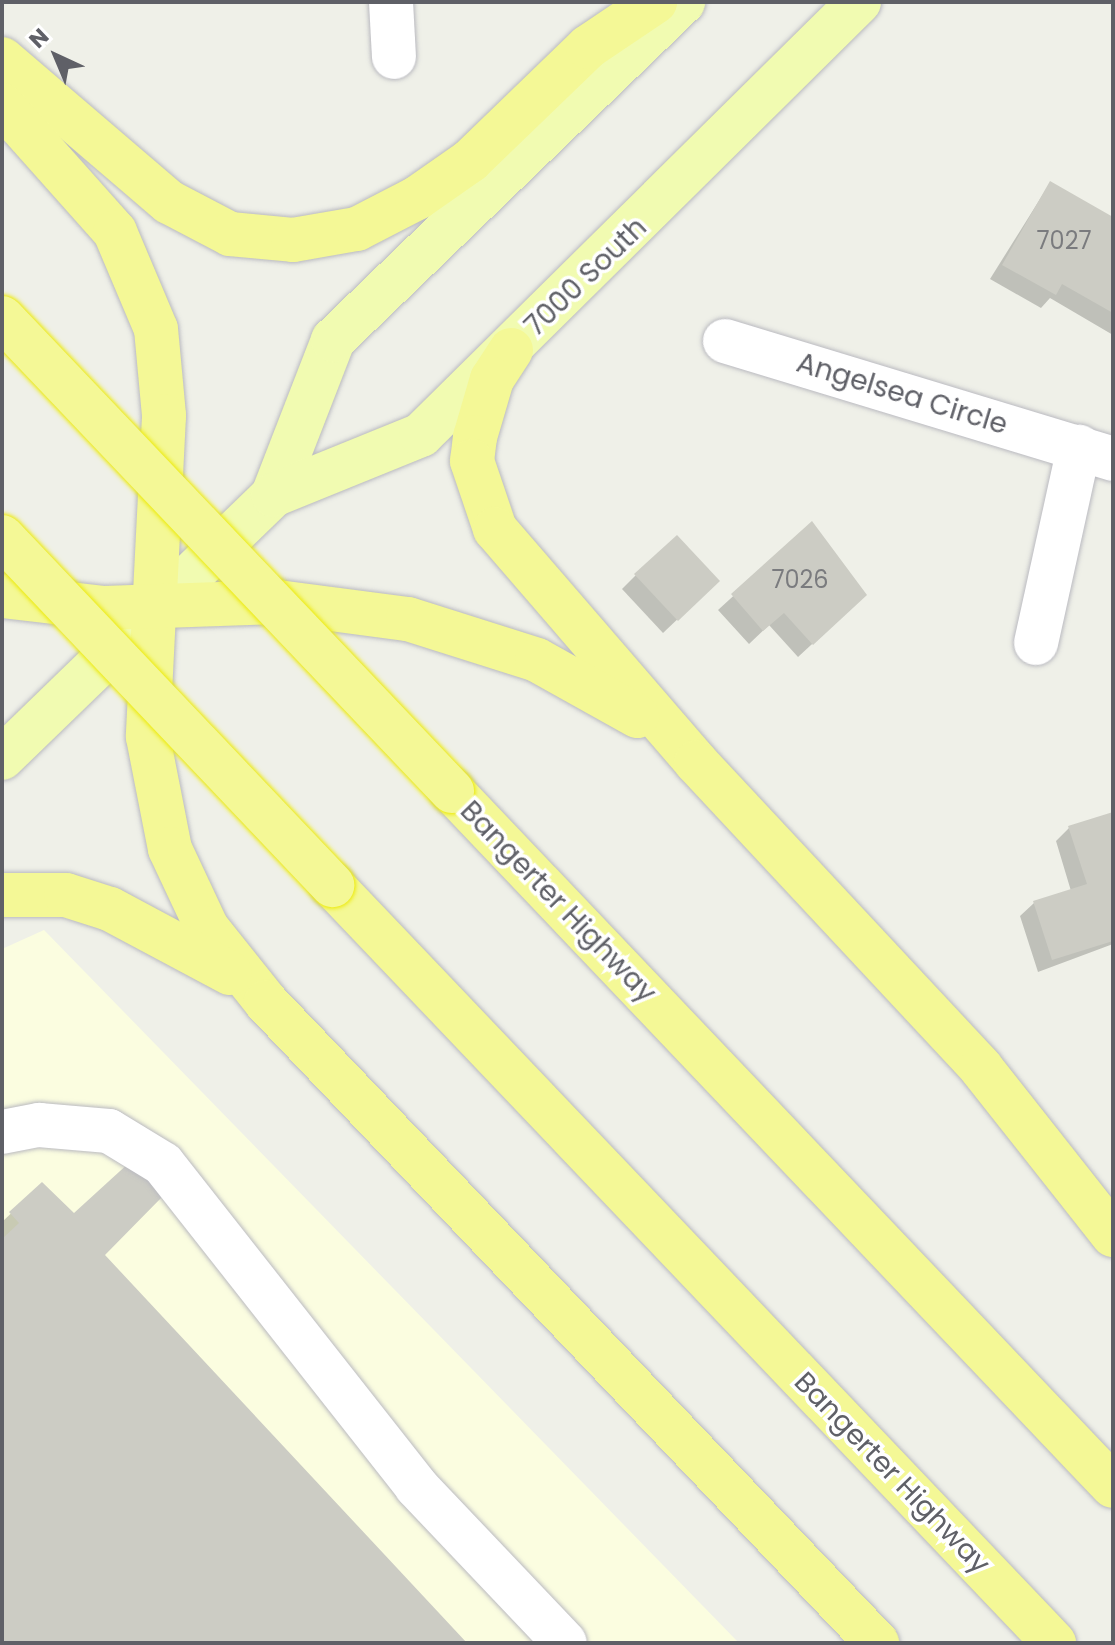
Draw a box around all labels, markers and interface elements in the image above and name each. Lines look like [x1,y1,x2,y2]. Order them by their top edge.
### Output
north arrow [16,16,96,96]
text: N [22,21,56,55]
street label: 7000 South [518,211,654,343]
house number: 7027 [1036,227,1092,255]
street label: Angelsea Circle [793,346,1011,442]
house number: 7026 [771,566,829,594]
street label: Bangerter Highway [453,794,663,1010]
street label: Bangerter Highway [787,1365,997,1581]

